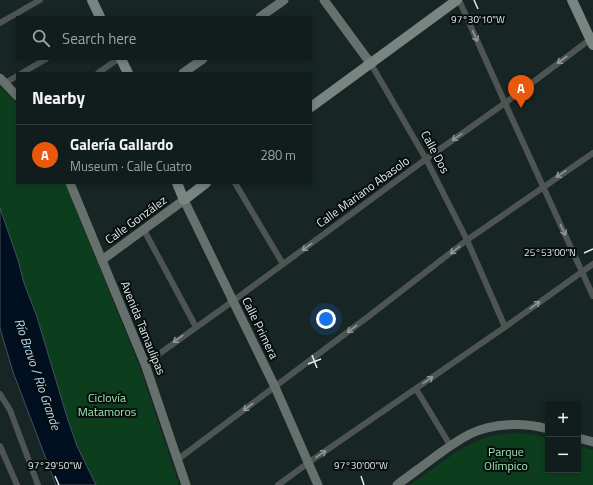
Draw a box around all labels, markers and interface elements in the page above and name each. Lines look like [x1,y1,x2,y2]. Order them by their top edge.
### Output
text: 97°30'10"W [451,12,505,27]
search box [16,16,312,60]
icon: search [30,27,52,49]
text: Search here [62,27,136,50]
one-way arrow [471,29,479,41]
one-way arrow [556,56,567,65]
pin: A [508,75,534,108]
text: Nearby [32,85,85,111]
street label: Calle Dos [416,127,455,177]
text: Galería Gallardo [70,133,173,156]
one-way arrow [452,133,463,141]
text: A [41,145,49,165]
text: 280 m [260,145,296,165]
street label: Calle Mariano Abasolo [312,151,413,232]
text: Museum · Calle Cuatro [70,156,192,176]
one-way arrow [555,171,567,179]
street label: Calle González [101,191,171,249]
one-way arrow [560,224,567,236]
one-way arrow [301,243,312,251]
one-way arrow [449,245,460,254]
text: 25°53'00"N [524,245,576,260]
street label: Avenida Tamaulipas [116,278,171,378]
street label: Calle Primera [237,294,284,362]
one-way arrow [529,301,540,309]
your location [316,309,336,329]
water label: Río Bravo / Rio Grande [10,316,67,433]
one-way arrow [347,325,358,334]
one-way arrow [173,335,184,343]
one-way arrow [422,376,433,384]
park label: Ciclovía Matamoros [78,388,137,421]
map controls [545,401,581,473]
button: + [545,401,581,437]
one-way arrow [242,403,253,411]
button: − [545,437,581,473]
park label: Parque Olímpico [484,442,528,475]
one-way arrow [316,450,327,458]
text: 97°29'50"W [28,458,82,473]
text: 97°30'00"W [334,458,388,473]

